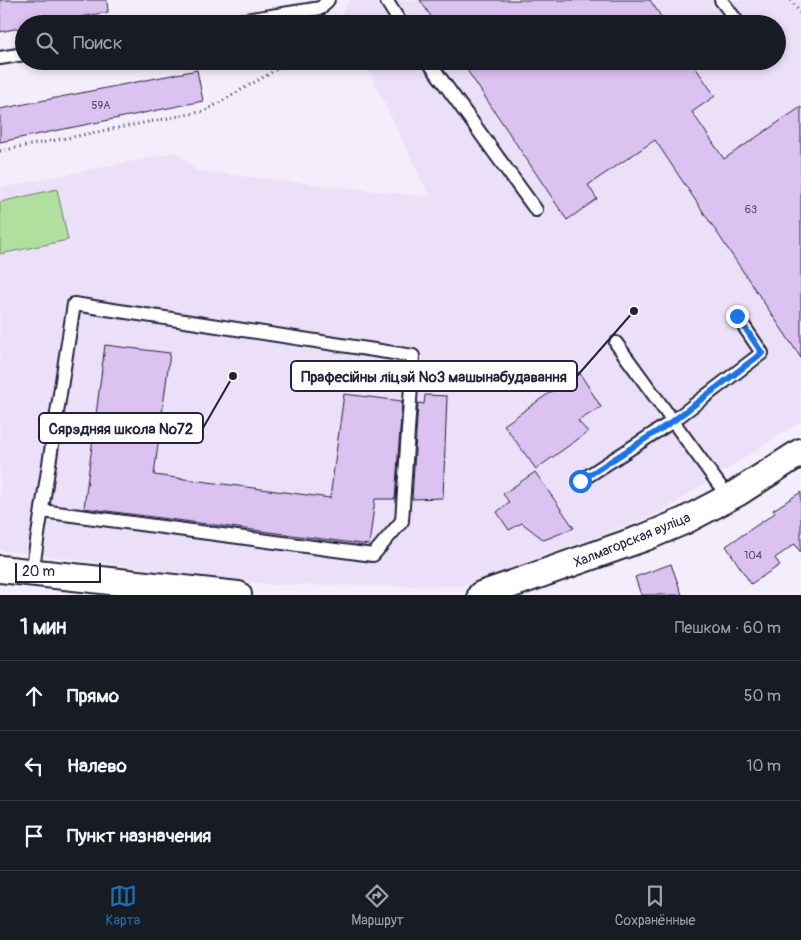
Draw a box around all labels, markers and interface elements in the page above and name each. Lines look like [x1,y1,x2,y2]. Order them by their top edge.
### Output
search box [15,15,786,70]
icon: search [33,29,61,57]
text: Поиск [73,31,123,55]
house number: 59А [92,99,110,112]
house number: 63 [745,203,757,216]
route end [726,305,749,328]
callout: Прафесійны ліцэй №3 машынабудавання [291,361,577,391]
text: Прафесійны ліцэй №3 машынабудавання [301,368,567,387]
callout: Сярэдняя школа №72 [39,413,203,443]
text: Сярэдняя школа №72 [49,420,193,439]
route start [569,470,592,493]
street label: Халмагорская вуліца [571,509,693,571]
house number: 104 [744,549,763,562]
scale bar [15,560,101,583]
text: 20 m [22,563,55,580]
text: 1 мин [20,614,66,641]
text: Пешком · 60 m [675,618,781,638]
icon: ahead [20,682,48,710]
text: Прямо [67,684,119,708]
text: 50 m [744,686,781,706]
icon: left [20,752,48,780]
text: Налево [67,754,127,778]
text: 10 m [746,756,781,776]
icon: arrive [20,822,48,850]
text: Пункт назначения [67,824,211,848]
tab: Карта [105,882,140,929]
tab: Маршрут [351,882,404,929]
tab: Сохранённые [615,882,696,929]

